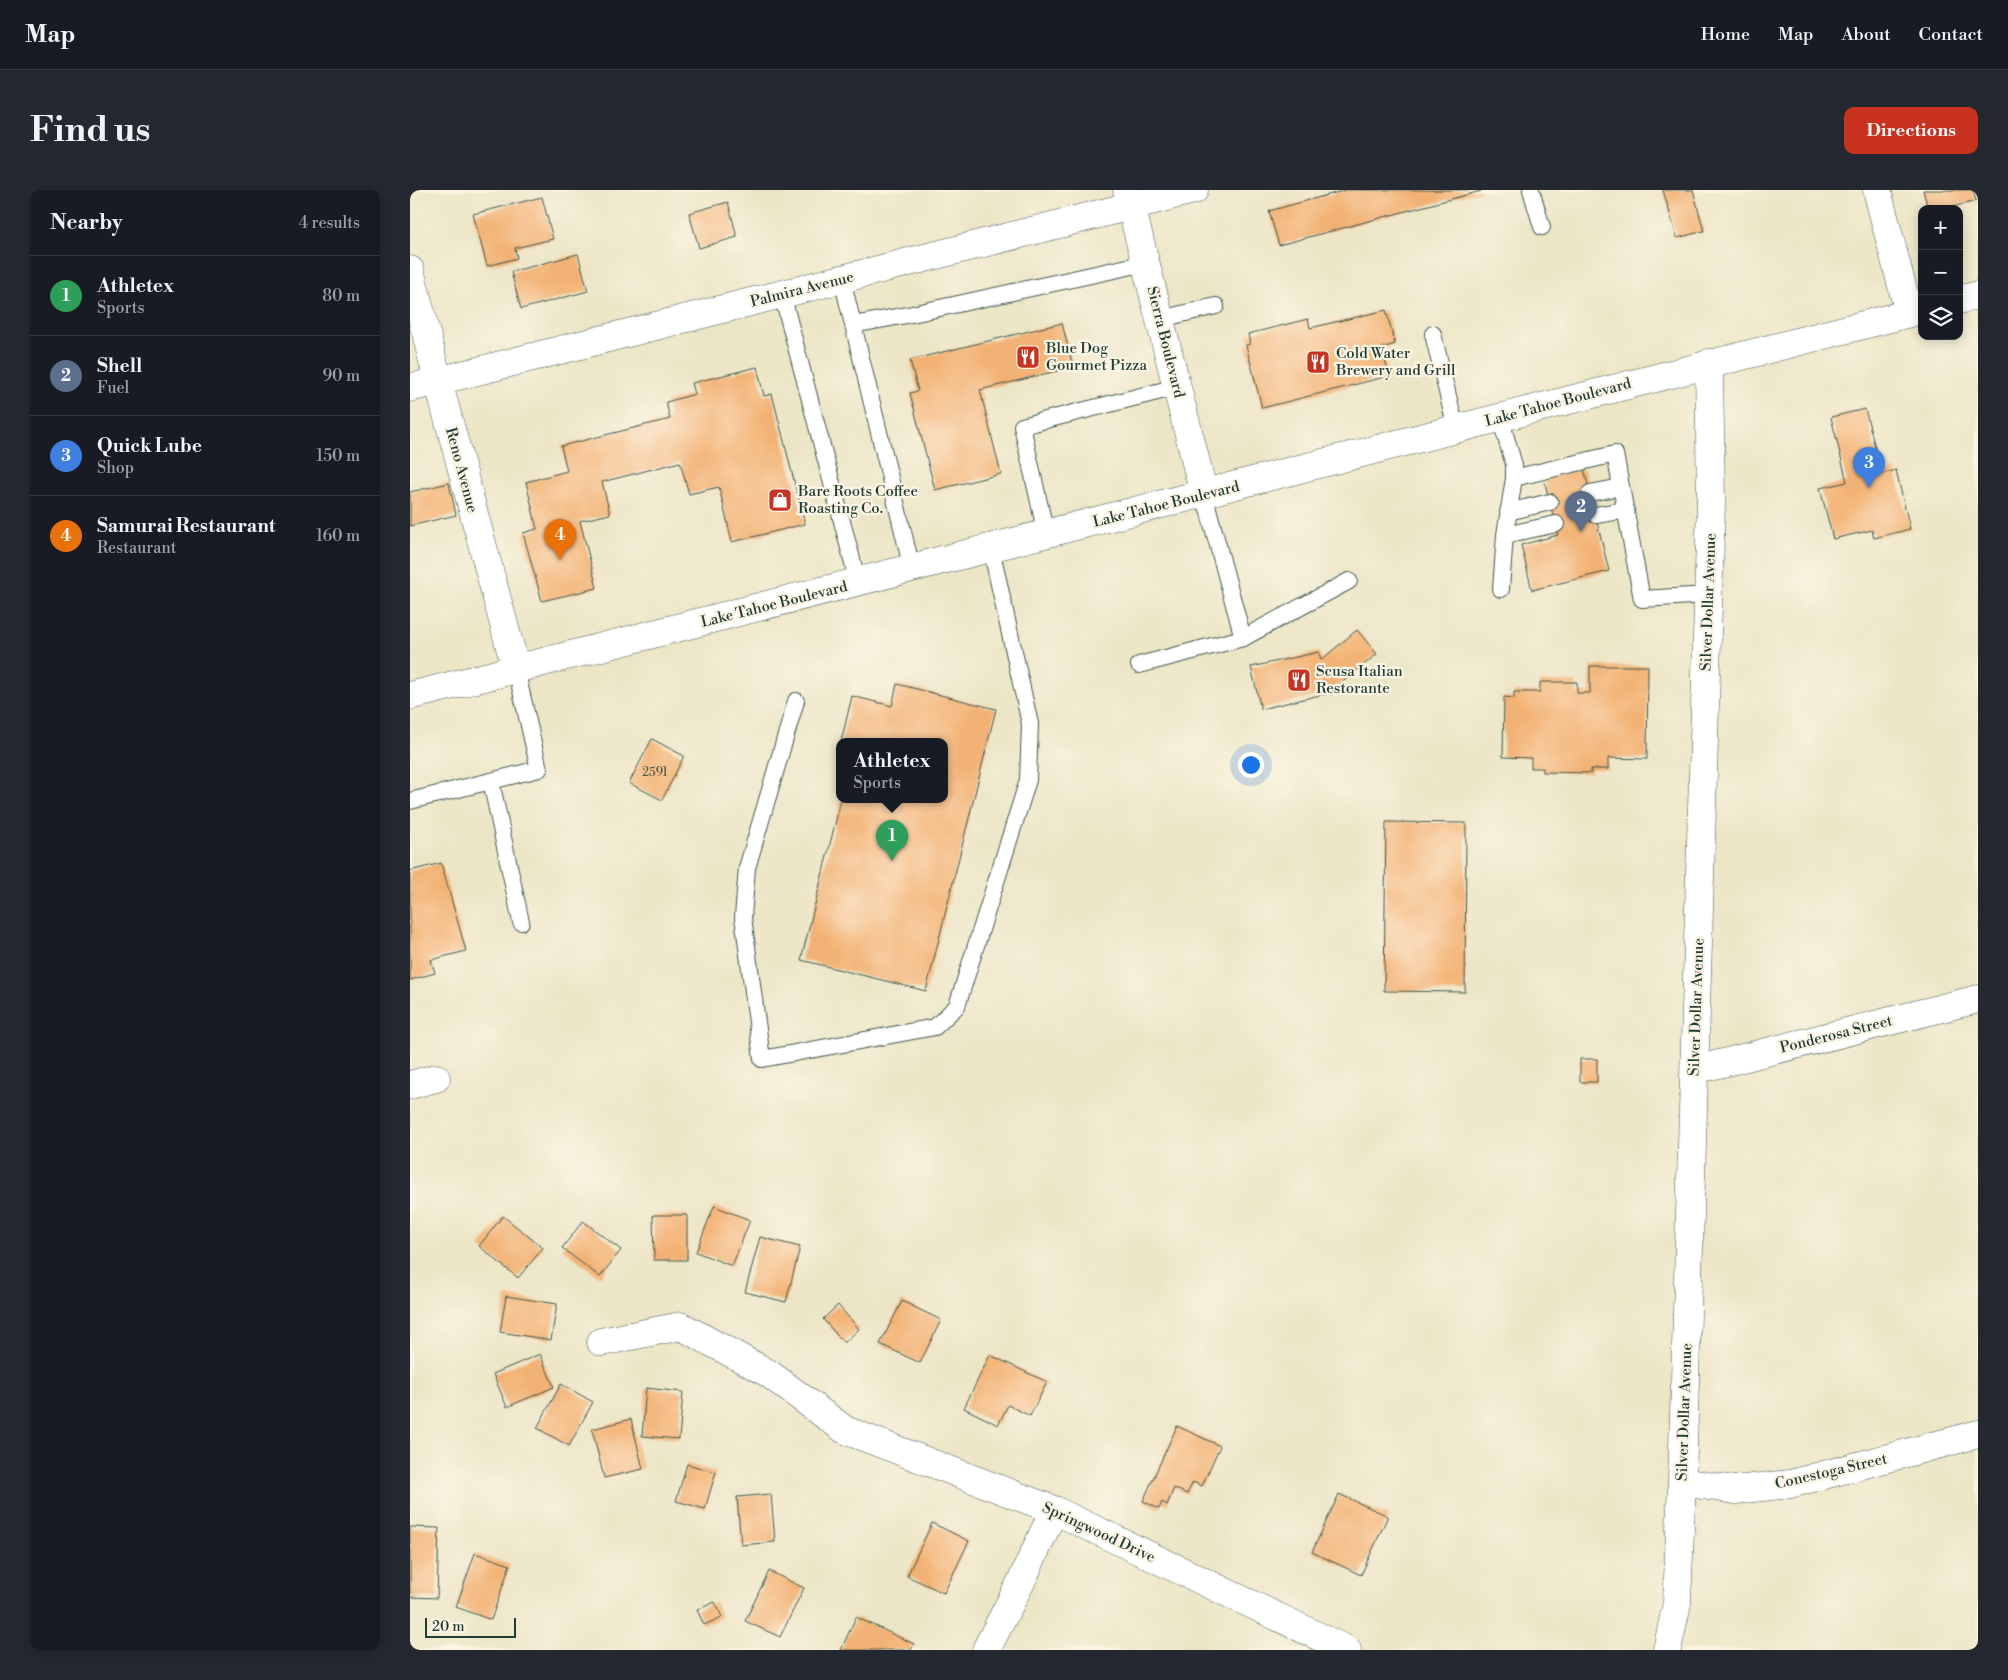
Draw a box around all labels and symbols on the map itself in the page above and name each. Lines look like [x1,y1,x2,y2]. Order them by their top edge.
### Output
street label: Palmira Avenue [748,267,856,312]
street label: Sierra Boulevard [1142,284,1189,400]
place label: Blue Dog Gourmet Pizza [1045,339,1148,375]
restaurant icon: Blue Dog Gourmet Pizza [1015,344,1041,370]
place label: Cold Water Brewery and Grill [1335,344,1456,380]
restaurant icon: Cold Water Brewery and Grill [1305,349,1331,375]
street label: Lake Tahoe Boulevard [1483,374,1634,431]
street label: Reno Avenue [441,425,482,515]
pin: 3 [1853,447,1885,488]
street label: Lake Tahoe Boulevard [1091,477,1242,532]
place label: Bare Roots Coffee Roasting Co. [797,482,918,518]
shop icon: Bare Roots Coffee Roasting Co. [767,487,793,513]
pin: 2 [1565,491,1597,532]
pin: 4 [544,519,576,560]
street label: Silver Dollar Avenue [1697,533,1720,671]
street label: Lake Tahoe Boulevard [699,577,850,632]
place label: Scusa Italian Restorante [1316,662,1403,698]
restaurant icon: Scusa Italian Restorante [1286,667,1312,693]
your location [1238,752,1264,778]
house number: 2591 [642,765,669,780]
pin: 1 [876,820,908,861]
street label: Silver Dollar Avenue [1685,938,1708,1076]
street label: Ponderosa Street [1778,1011,1895,1058]
street label: Silver Dollar Avenue [1673,1343,1696,1481]
street label: Conestoga Street [1773,1449,1890,1494]
street label: Springwood Drive [1039,1498,1158,1567]
scale bar [425,1615,516,1638]

